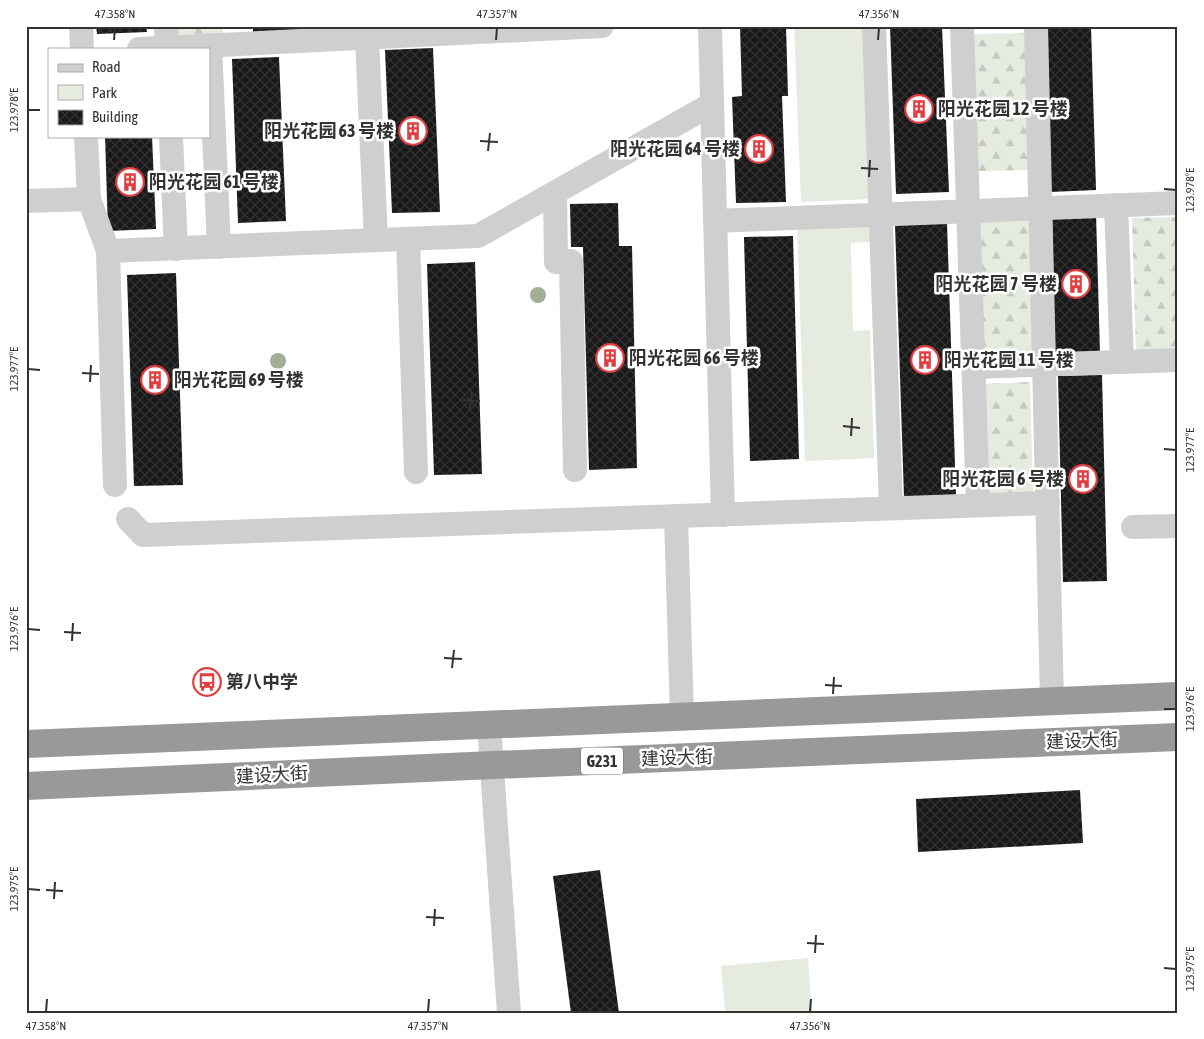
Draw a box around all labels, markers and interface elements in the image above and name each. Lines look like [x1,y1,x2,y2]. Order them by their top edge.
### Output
text: 47.358°N [95,7,135,21]
text: 47.357°N [477,7,517,21]
text: 47.356°N [859,7,899,21]
legend [48,48,210,138]
text: Road [92,58,121,75]
text: Park [92,84,117,101]
text: 123.978°E [7,88,21,132]
building icon: 阳光花园 12 号楼 [904,94,934,124]
place label: 阳光花园 12 号楼 [938,98,1068,119]
text: Building [92,108,138,125]
building icon: 阳光花园 63 号楼 [398,116,428,146]
place label: 阳光花园 63 号楼 [264,120,394,141]
building icon: 阳光花园 64 号楼 [744,134,774,164]
place label: 阳光花园 64 号楼 [610,138,740,159]
building icon: 阳光花园 61 号楼 [115,167,145,197]
text: 123.978°E [1183,168,1197,212]
place label: 阳光花园 61 号楼 [149,171,279,192]
building icon: 阳光花园 7 号楼 [1061,269,1091,299]
place label: 阳光花园 7 号楼 [936,273,1057,294]
building icon: 阳光花园 66 号楼 [595,343,625,373]
building icon: 阳光花园 11 号楼 [910,345,940,375]
text: 123.977°E [7,347,21,391]
place label: 阳光花园 66 号楼 [629,347,759,368]
place label: 阳光花园 11 号楼 [944,349,1074,370]
building icon: 阳光花园 69 号楼 [140,365,170,395]
place label: 阳光花园 69 号楼 [174,369,304,390]
text: 123.977°E [1183,428,1197,472]
building icon: 阳光花园 6 号楼 [1068,464,1098,494]
place label: 阳光花园 6 号楼 [943,468,1064,489]
text: 123.976°E [7,607,21,651]
bus stop icon: 第八中学 [192,667,222,697]
place label: 第八中学 [226,671,298,692]
text: 123.976°E [1183,687,1197,731]
street label: 建设大街 [1046,729,1118,752]
street label: 建设大街 [641,746,713,769]
road number: G231 [581,748,623,774]
street label: 建设大街 [235,762,308,787]
text: 123.975°E [7,867,21,911]
text: 123.975°E [1183,947,1197,991]
text: 47.358°N [26,1019,66,1033]
text: 47.357°N [408,1019,448,1033]
text: 47.356°N [790,1019,830,1033]

